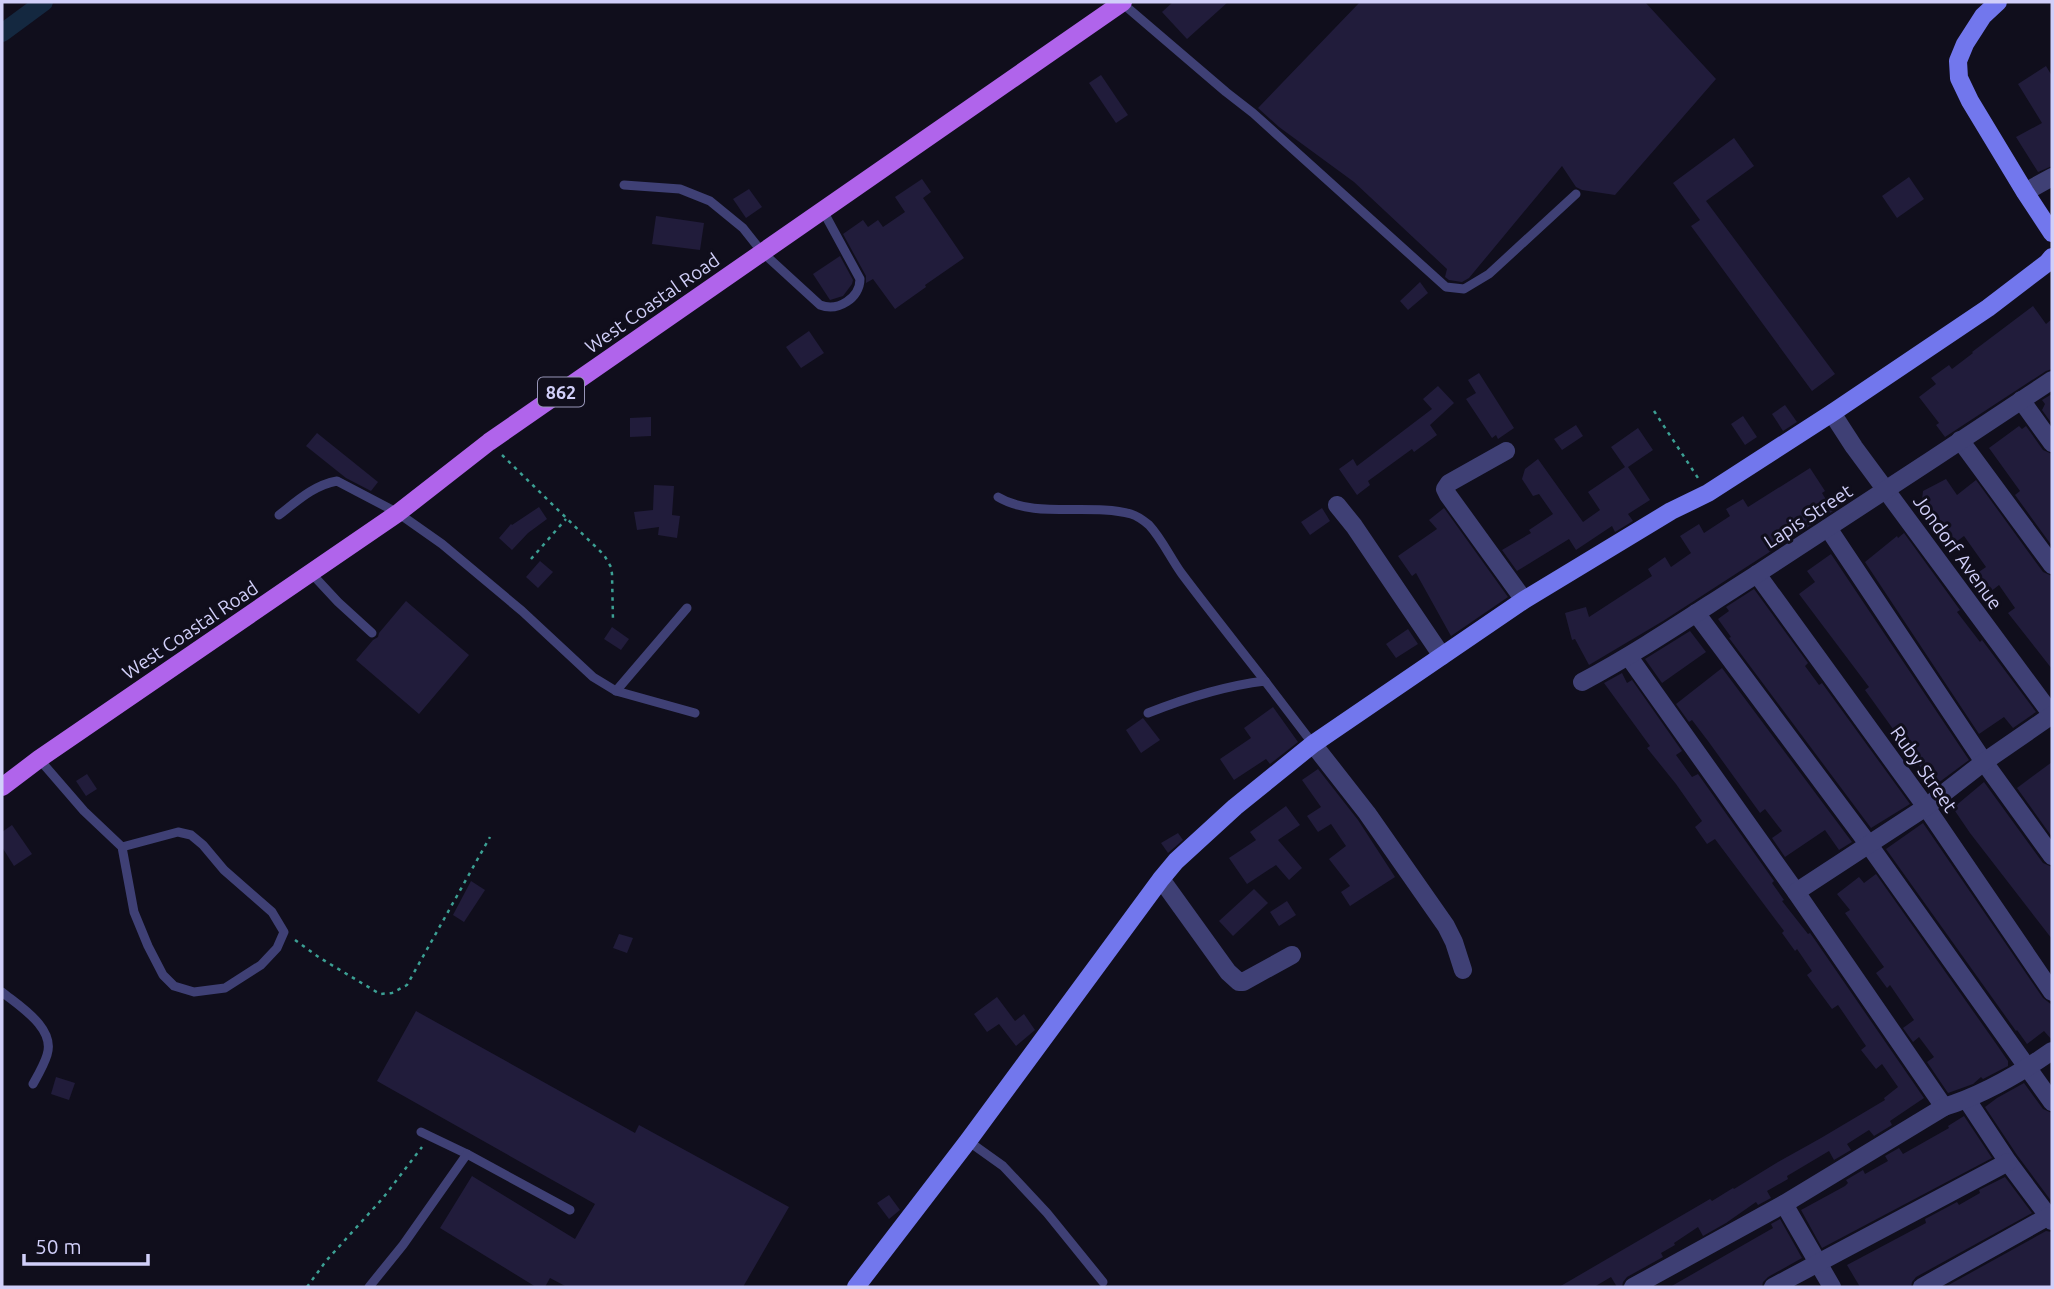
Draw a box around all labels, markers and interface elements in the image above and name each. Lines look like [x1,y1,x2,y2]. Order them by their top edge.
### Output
street label: West Coastal Road [581,248,723,358]
road number: 862 [538,378,584,406]
street label: Lapis Street [1760,479,1857,553]
street label: Jondorf Avenue [1909,490,2007,614]
street label: West Coastal Road [118,576,262,684]
street label: Ruby Street [1886,722,1962,817]
scale bar [24,1222,149,1266]
text: 50 m [35,1234,82,1258]

